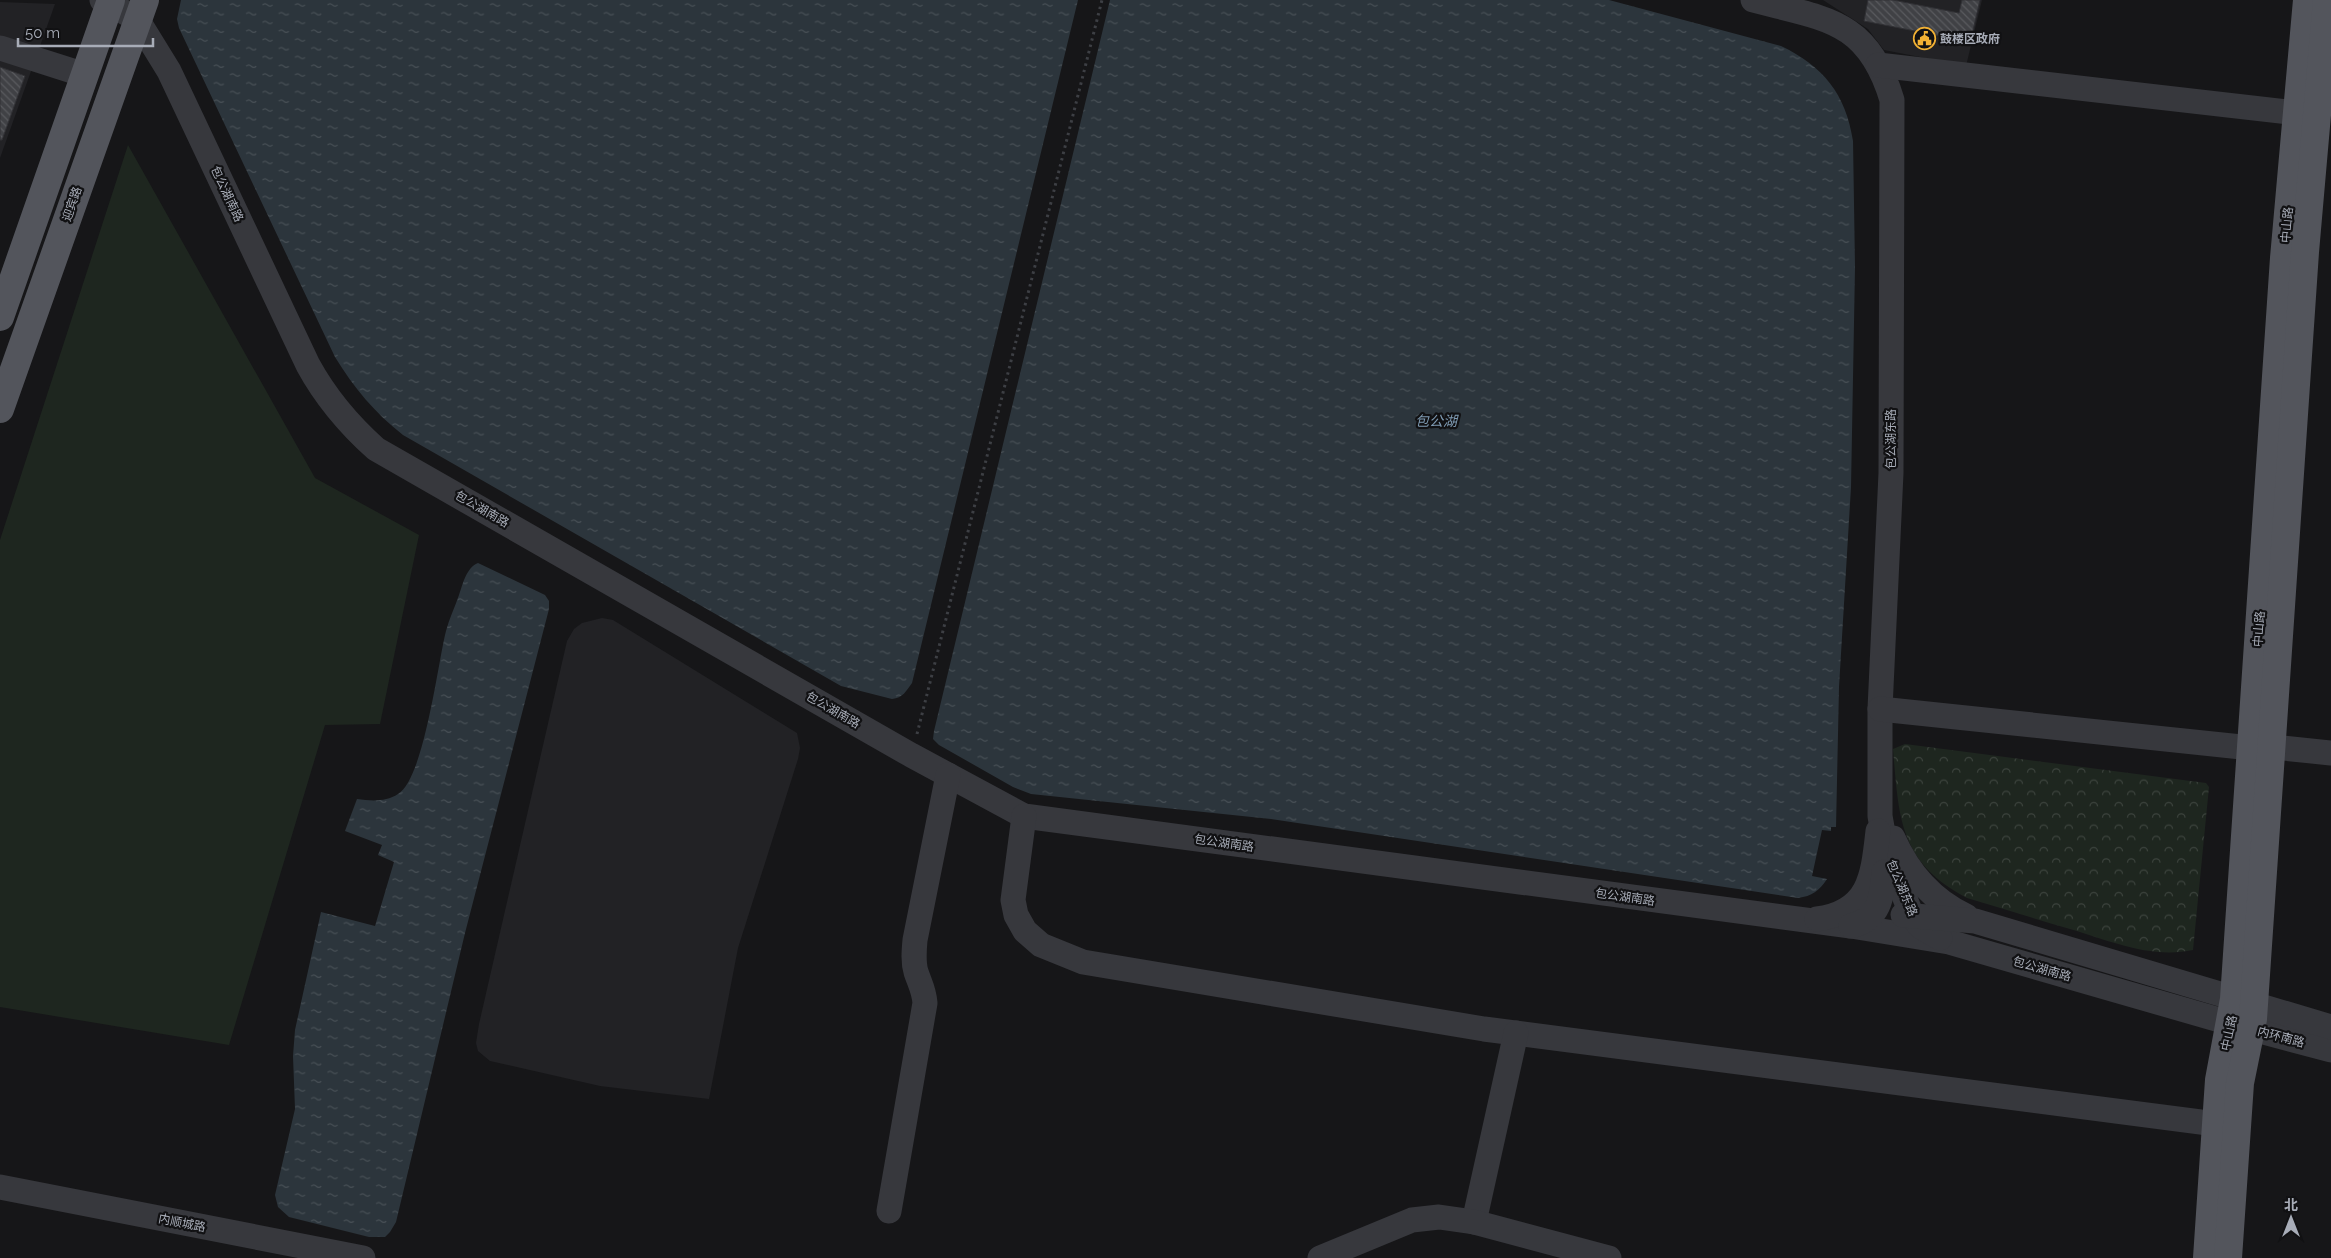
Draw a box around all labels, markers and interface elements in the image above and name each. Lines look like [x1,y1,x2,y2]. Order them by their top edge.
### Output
scale bar [18,15,152,47]
text: 50 m [25,24,60,42]
public building icon: 鼓楼区政府 [1912,27,1936,51]
place label: 鼓楼区政府 [1940,32,2000,46]
street label: 包公湖南路 [208,164,246,224]
street label: 迎宾路 [60,185,84,223]
street label: 中山路 [2278,206,2296,244]
street label: 包公湖东路 [1884,409,1898,469]
water label: 包公湖 [1415,413,1459,429]
street label: 包公湖南路 [453,488,511,530]
street label: 中山路 [2251,611,2267,647]
street label: 包公湖南路 [804,689,862,731]
street label: 包公湖南路 [1193,832,1255,854]
street label: 包公湖东路 [1884,858,1920,918]
street label: 包公湖南路 [1594,886,1656,908]
street label: 包公湖南路 [2011,954,2073,984]
street label: 中山路 [2218,1014,2240,1052]
street label: 内环南路 [2256,1024,2306,1050]
north arrow [2266,1193,2316,1243]
text: 北 [2284,1197,2298,1213]
street label: 内顺城路 [157,1212,207,1234]

